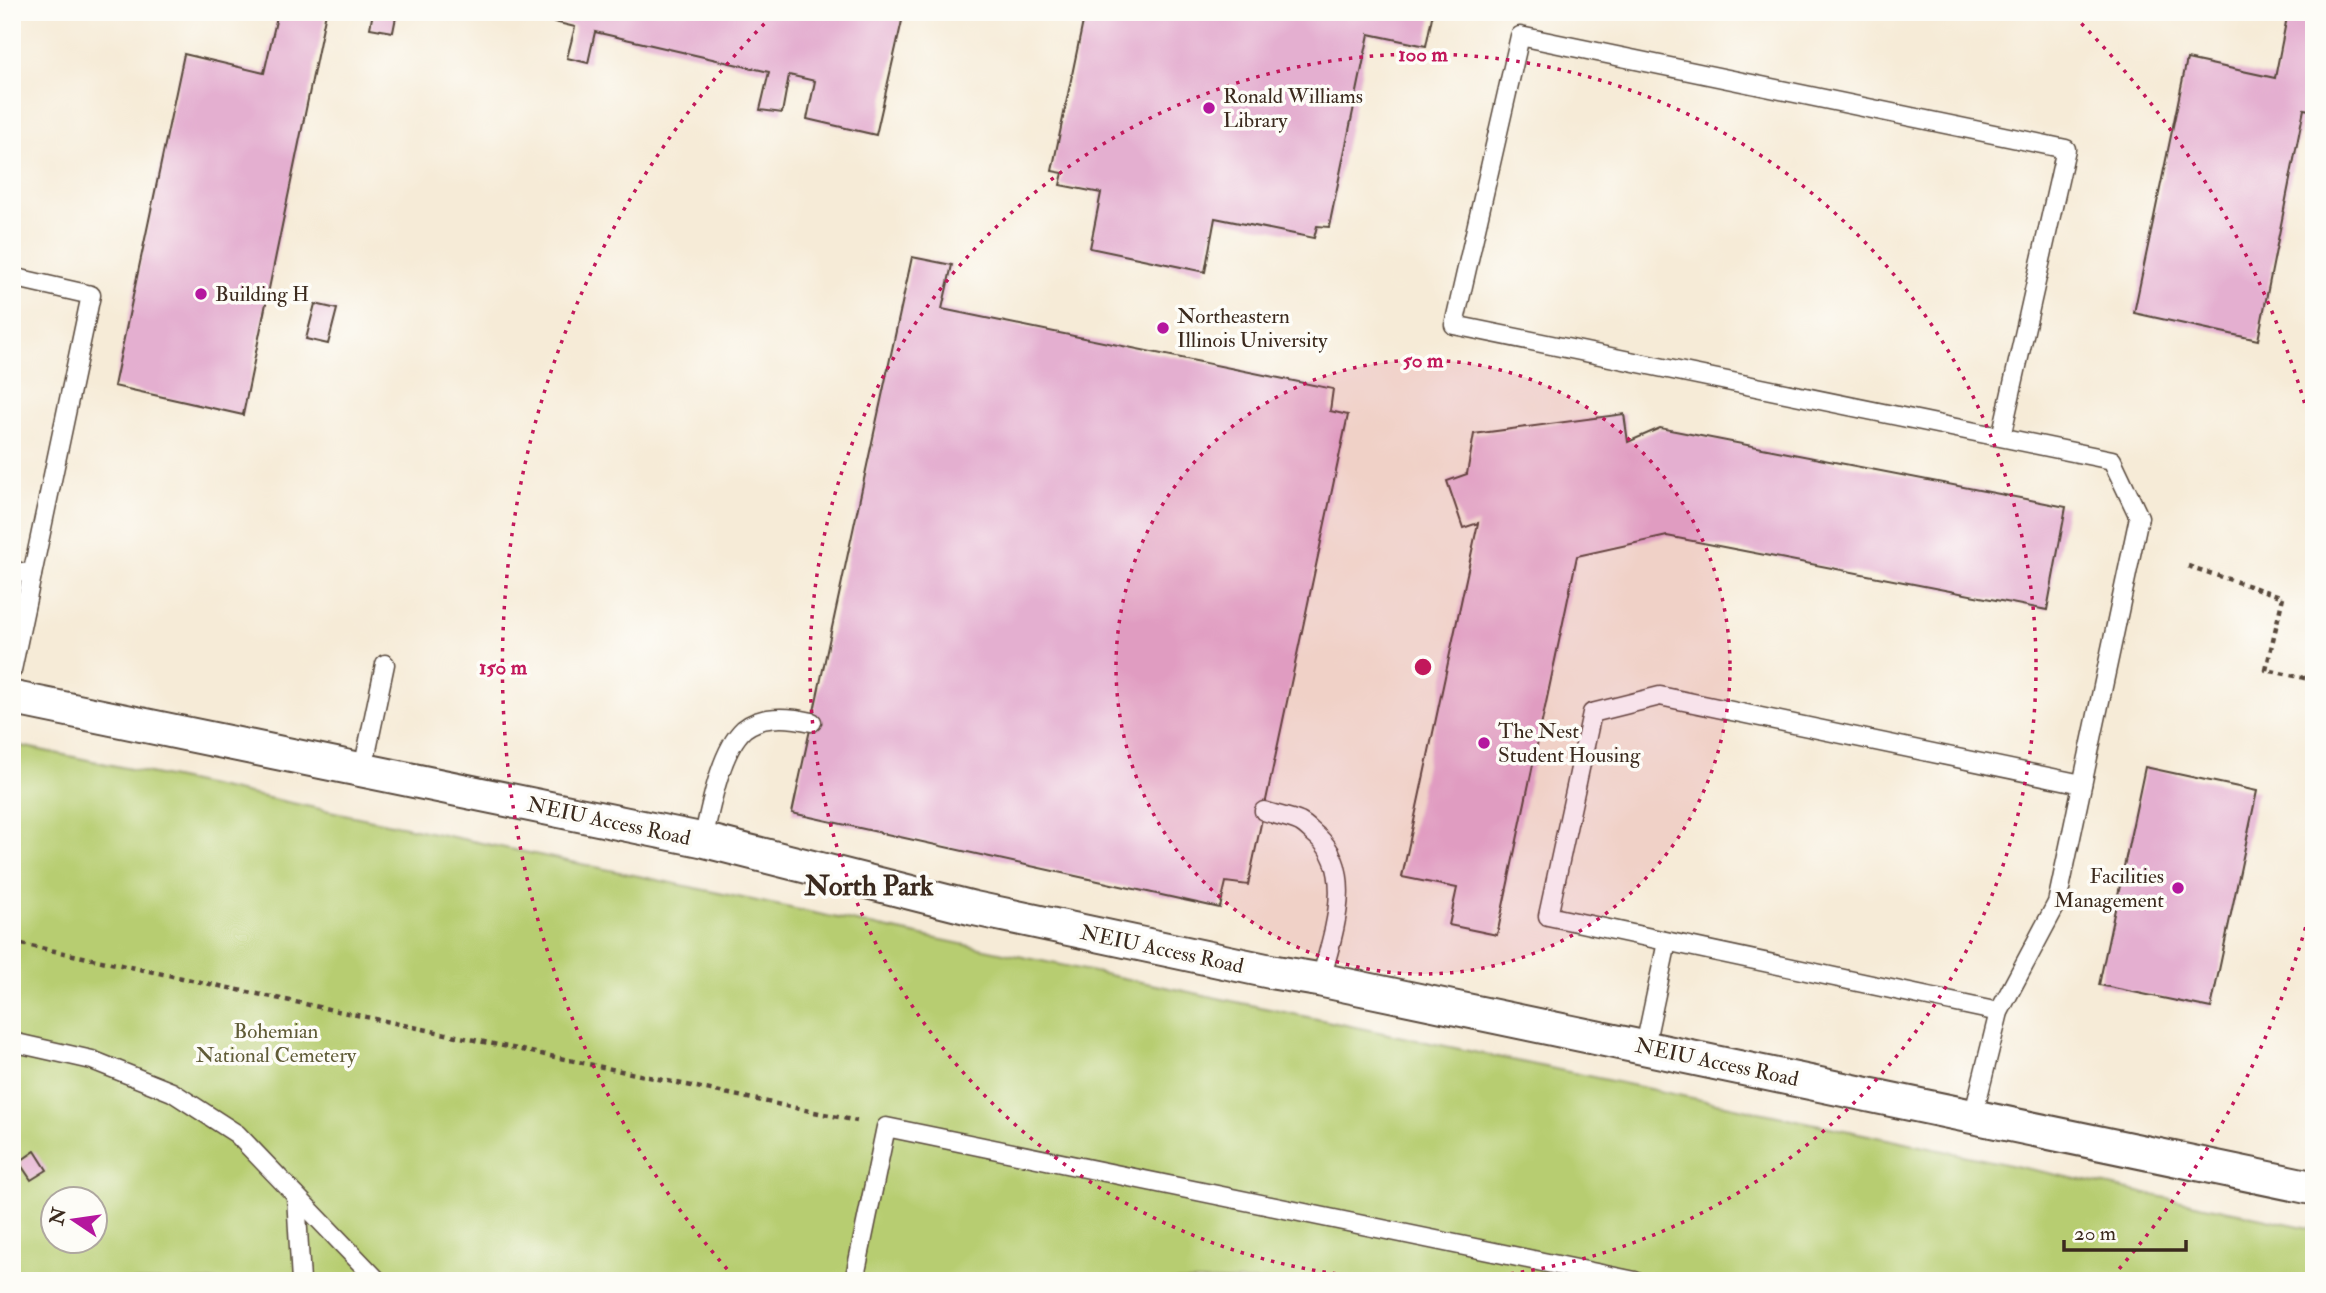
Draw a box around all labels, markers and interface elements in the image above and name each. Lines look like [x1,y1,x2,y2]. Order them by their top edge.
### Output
text: 100 m [1398,41,1449,68]
place label: Ronald Williams Library [1223,83,1363,134]
marker: Ronald Williams Library [1201,100,1217,116]
place label: Building H [215,281,309,308]
marker: Building H [193,286,209,302]
place label: Northeastern Illinois University [1177,303,1328,354]
marker: Northeastern Illinois University [1155,320,1171,336]
text: 50 m [1403,347,1444,374]
text: 150 m [479,654,528,681]
centre of rings [1411,655,1435,679]
place label: The Nest Student Housing [1498,718,1641,769]
marker: The Nest Student Housing [1476,735,1492,751]
street label: NEIU Access Road [525,791,694,852]
place label: Facilities Management [2054,863,2164,914]
district label: North Park [804,869,934,904]
marker: Facilities Management [2170,880,2186,896]
street label: NEIU Access Road [1078,919,1247,980]
park label: Bohemian National Cemetery [196,1018,357,1069]
street label: NEIU Access Road [1633,1032,1802,1093]
north arrow [38,1184,108,1254]
text: N [45,1204,72,1228]
scale bar [2064,1209,2186,1253]
text: 20 m [2074,1220,2116,1247]

